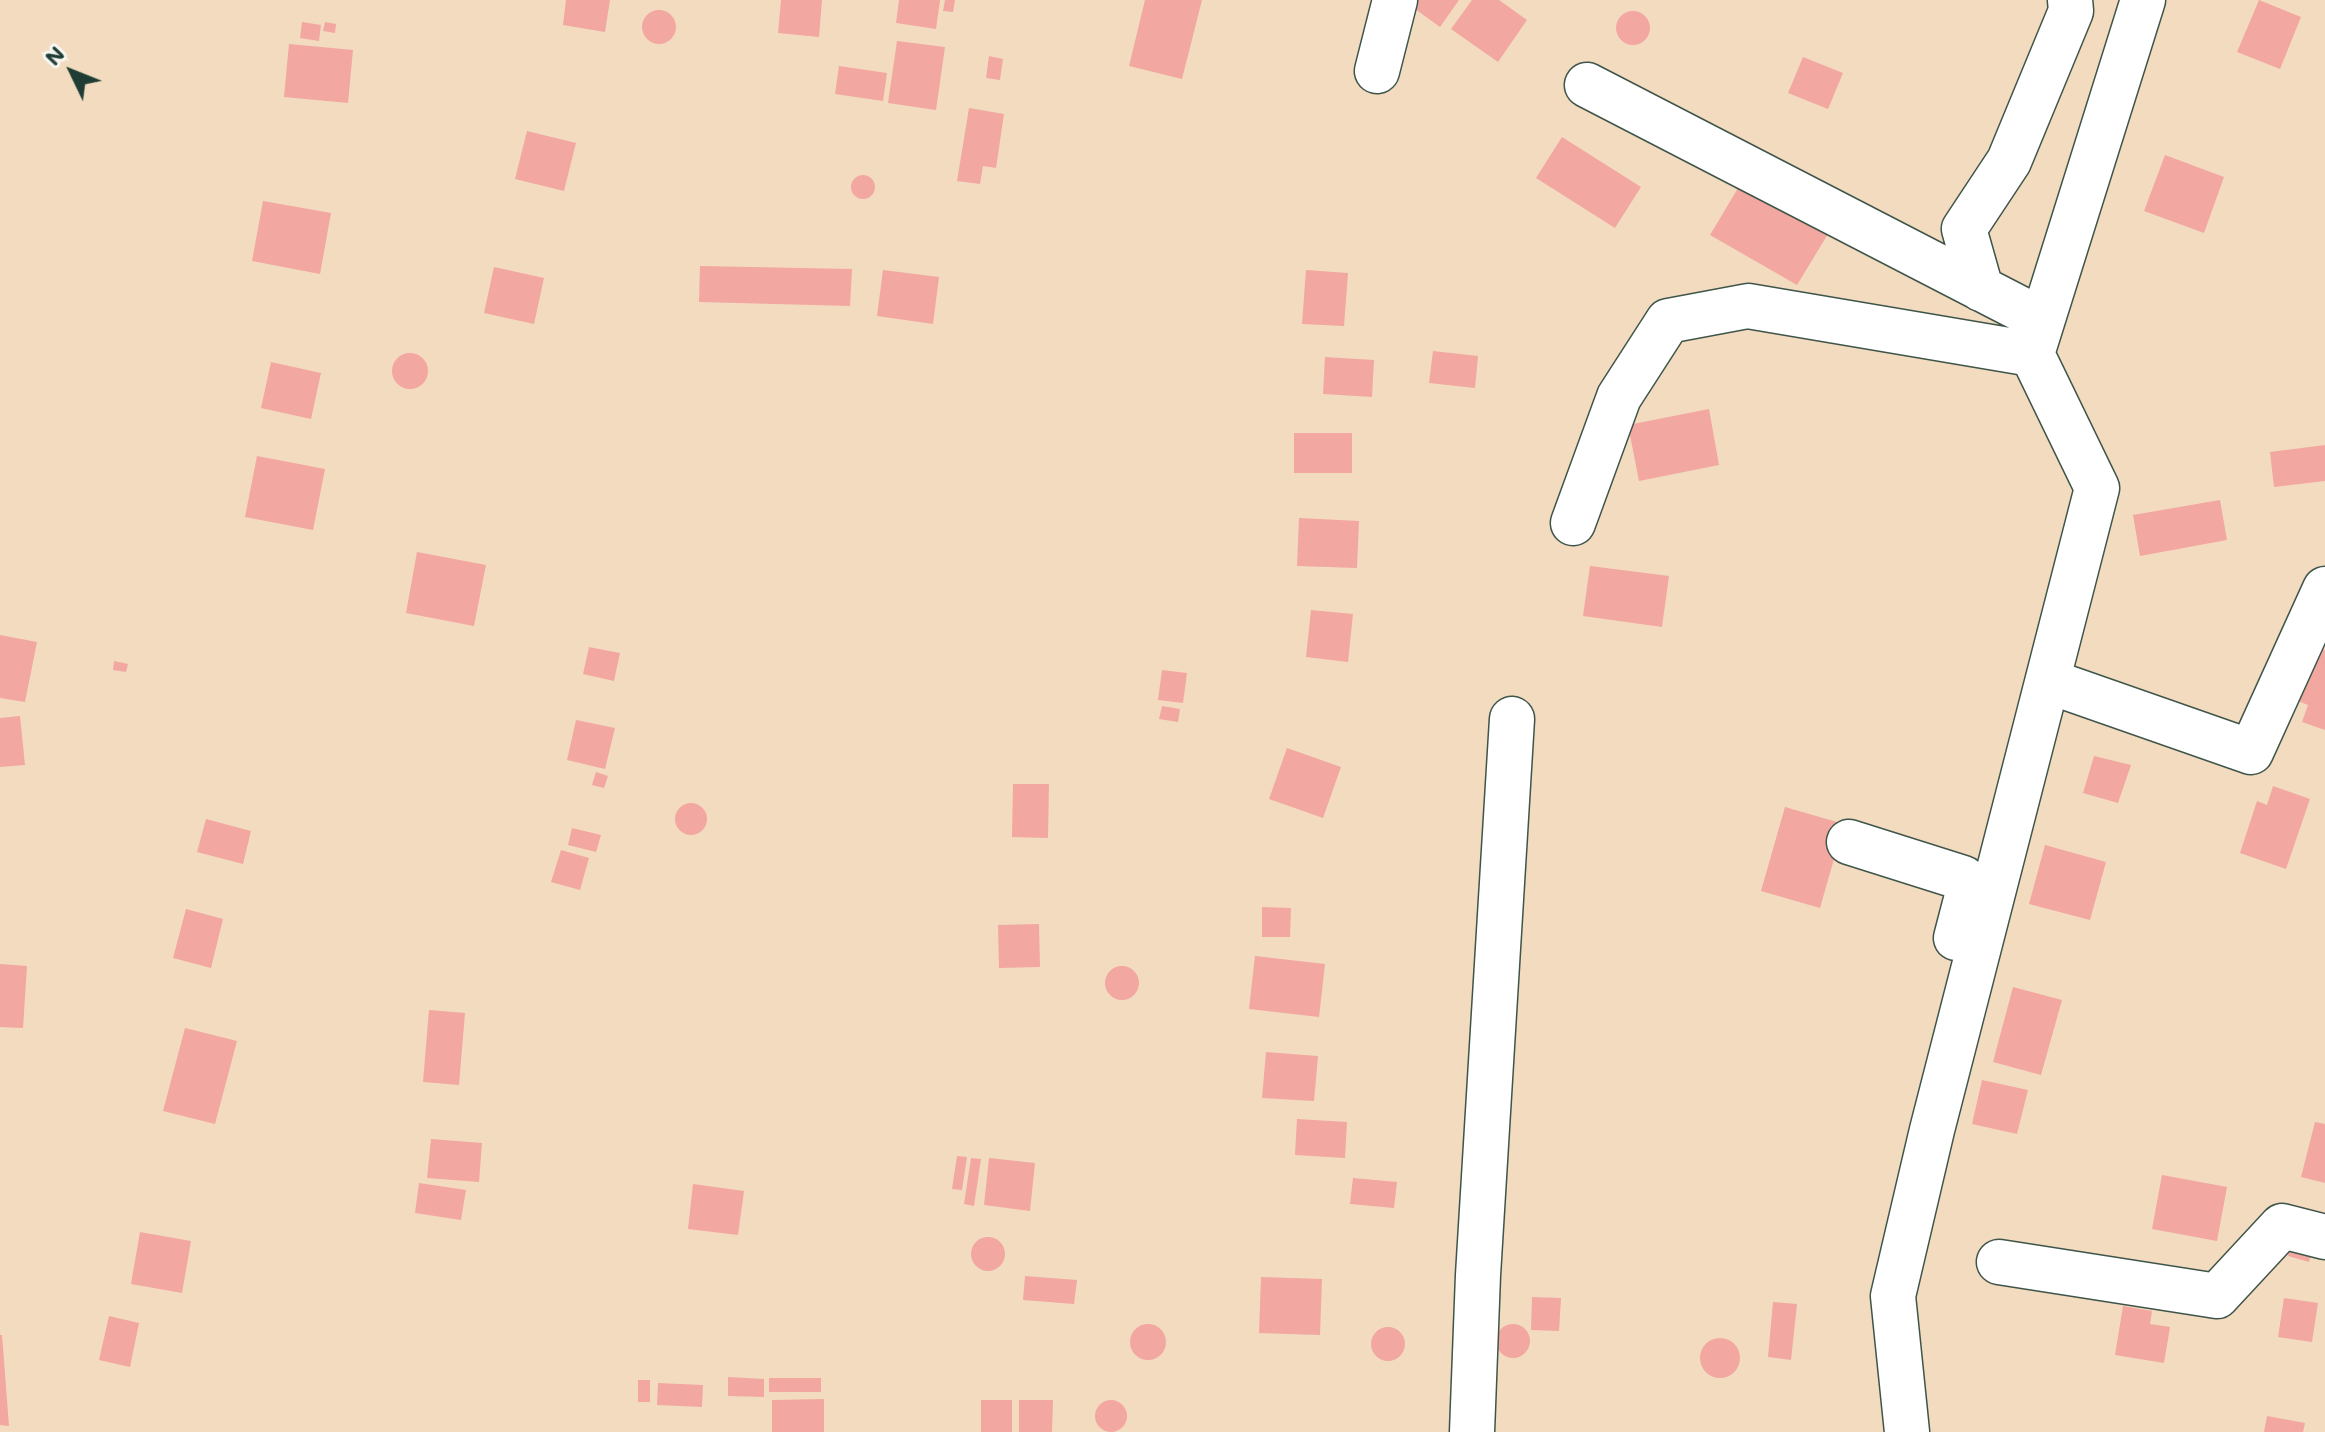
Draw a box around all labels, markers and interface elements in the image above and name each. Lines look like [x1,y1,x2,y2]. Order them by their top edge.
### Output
north arrow [32,32,112,112]
text: N [38,39,70,71]

